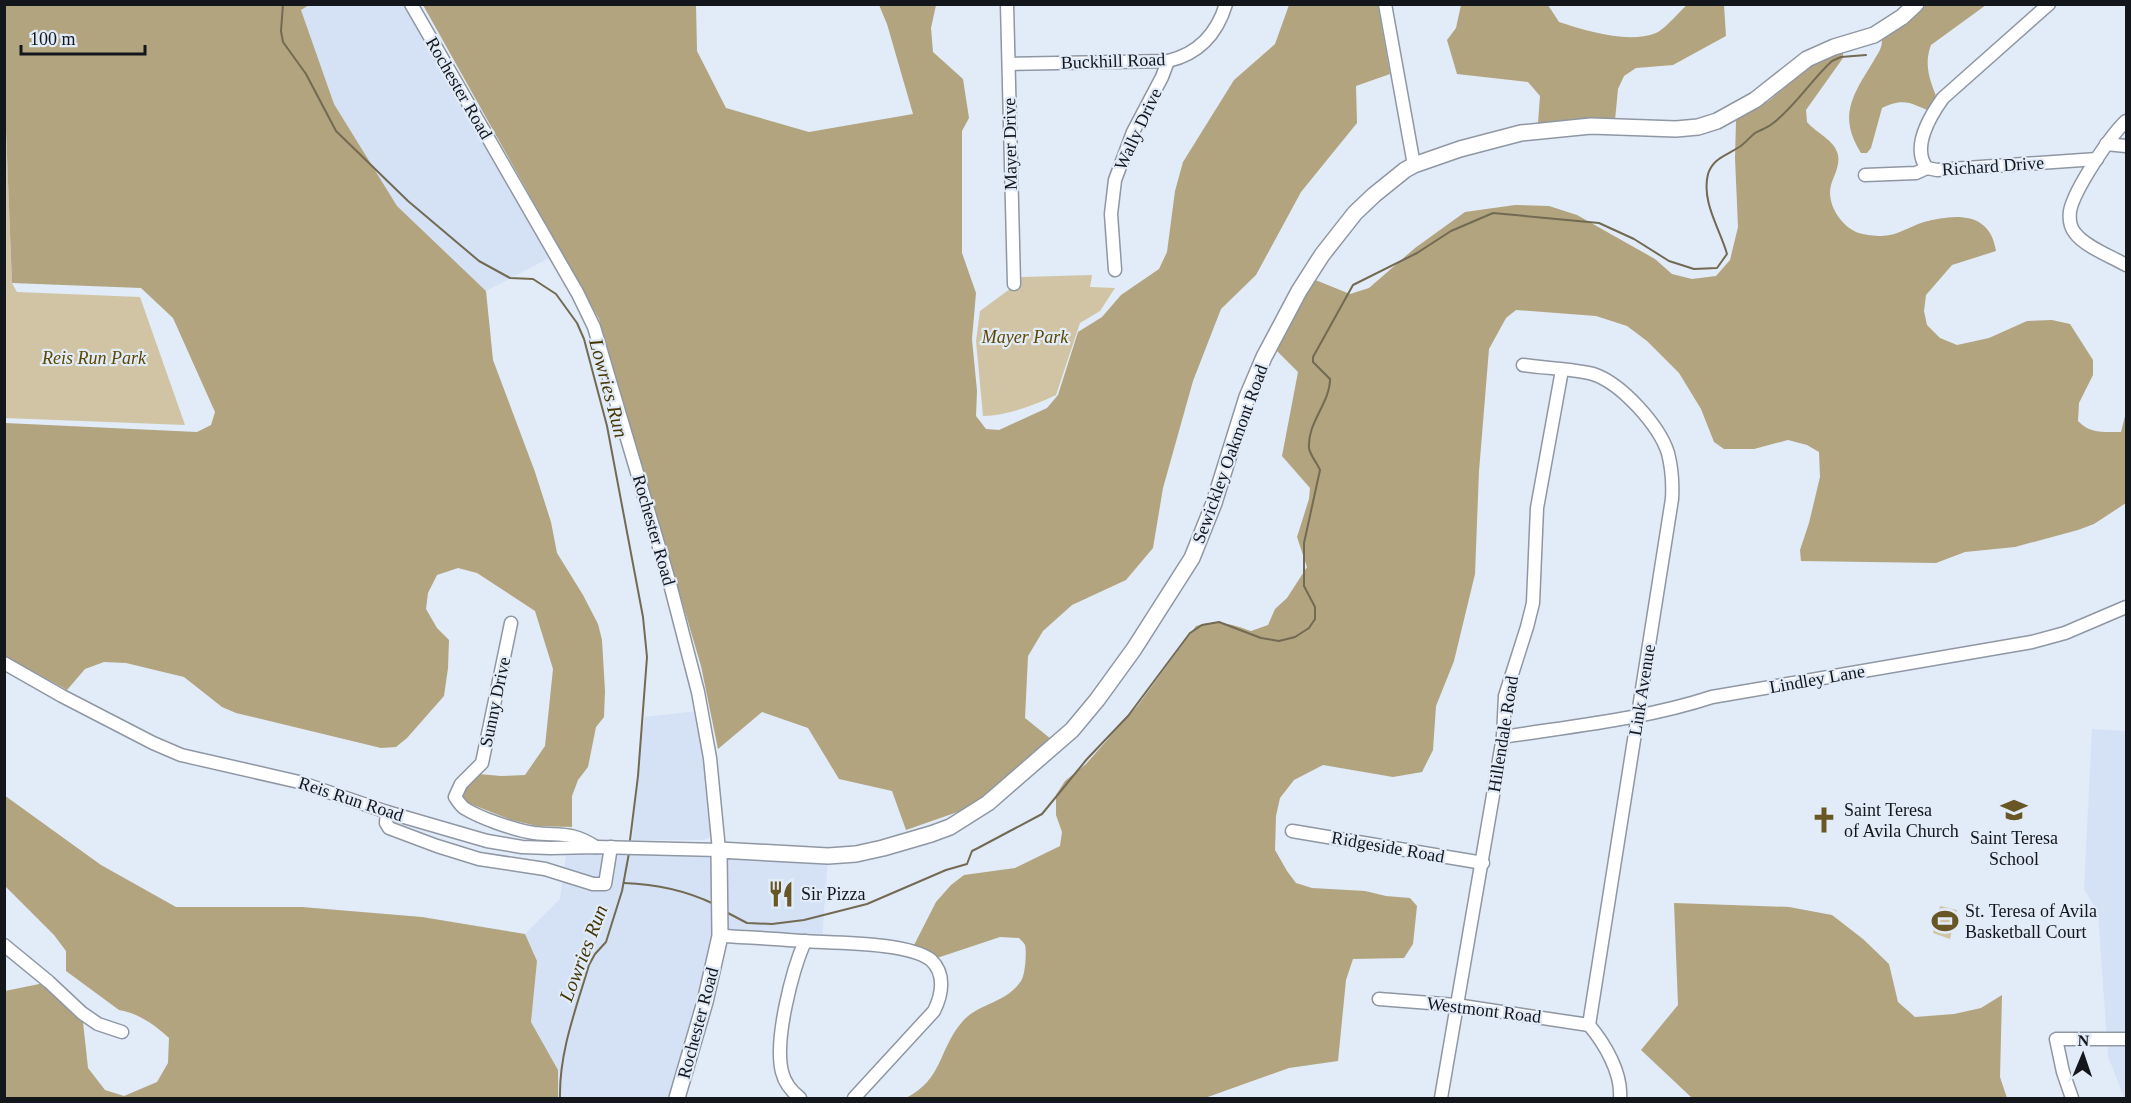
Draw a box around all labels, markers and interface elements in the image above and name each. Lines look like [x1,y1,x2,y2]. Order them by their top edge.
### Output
scale bar [21,18,146,56]
text: 100 m [30,29,76,49]
street label: Rochester Road [422,33,496,143]
street label: Buckhill Road [1060,49,1166,73]
street label: Wally Drive [1110,85,1166,173]
street label: Mayer Drive [999,98,1021,190]
street label: Richard Drive [1941,152,2045,180]
park label: Mayer Park [981,327,1069,347]
water label: Lowries Run [585,335,633,440]
park label: Reis Run Park [41,348,147,368]
street label: Sewickley Oakmont Road [1188,362,1272,546]
street label: Rochester Road [629,472,679,588]
street label: Link Avenue [1625,643,1659,737]
street label: Sunny Drive [476,655,514,749]
street label: Lindley Lane [1768,661,1866,697]
street label: Hillendale Road [1484,674,1522,794]
street label: Reis Run Road [296,773,406,825]
school or university icon: Saint Teresa School [1999,795,2029,825]
place label: Saint Teresa of Avila Church [1844,800,1959,841]
church icon: Saint Teresa of Avila Church [1809,805,1839,835]
street label: Ridgeside Road [1330,827,1446,867]
place label: Saint Teresa School [1970,828,2058,869]
restaurant icon: Sir Pizza [766,879,796,909]
place label: Sir Pizza [801,884,866,904]
place label: St. Teresa of Avila Basketball Court [1965,901,2097,942]
water label: Lowries Run [554,902,611,1005]
sports icon: St. Teresa of Avila Basketball Court [1930,906,1960,936]
street label: Rochester Road [674,965,722,1081]
street label: Westmont Road [1426,993,1542,1027]
north arrow [2053,1025,2113,1085]
text: N [2077,1032,2090,1049]

